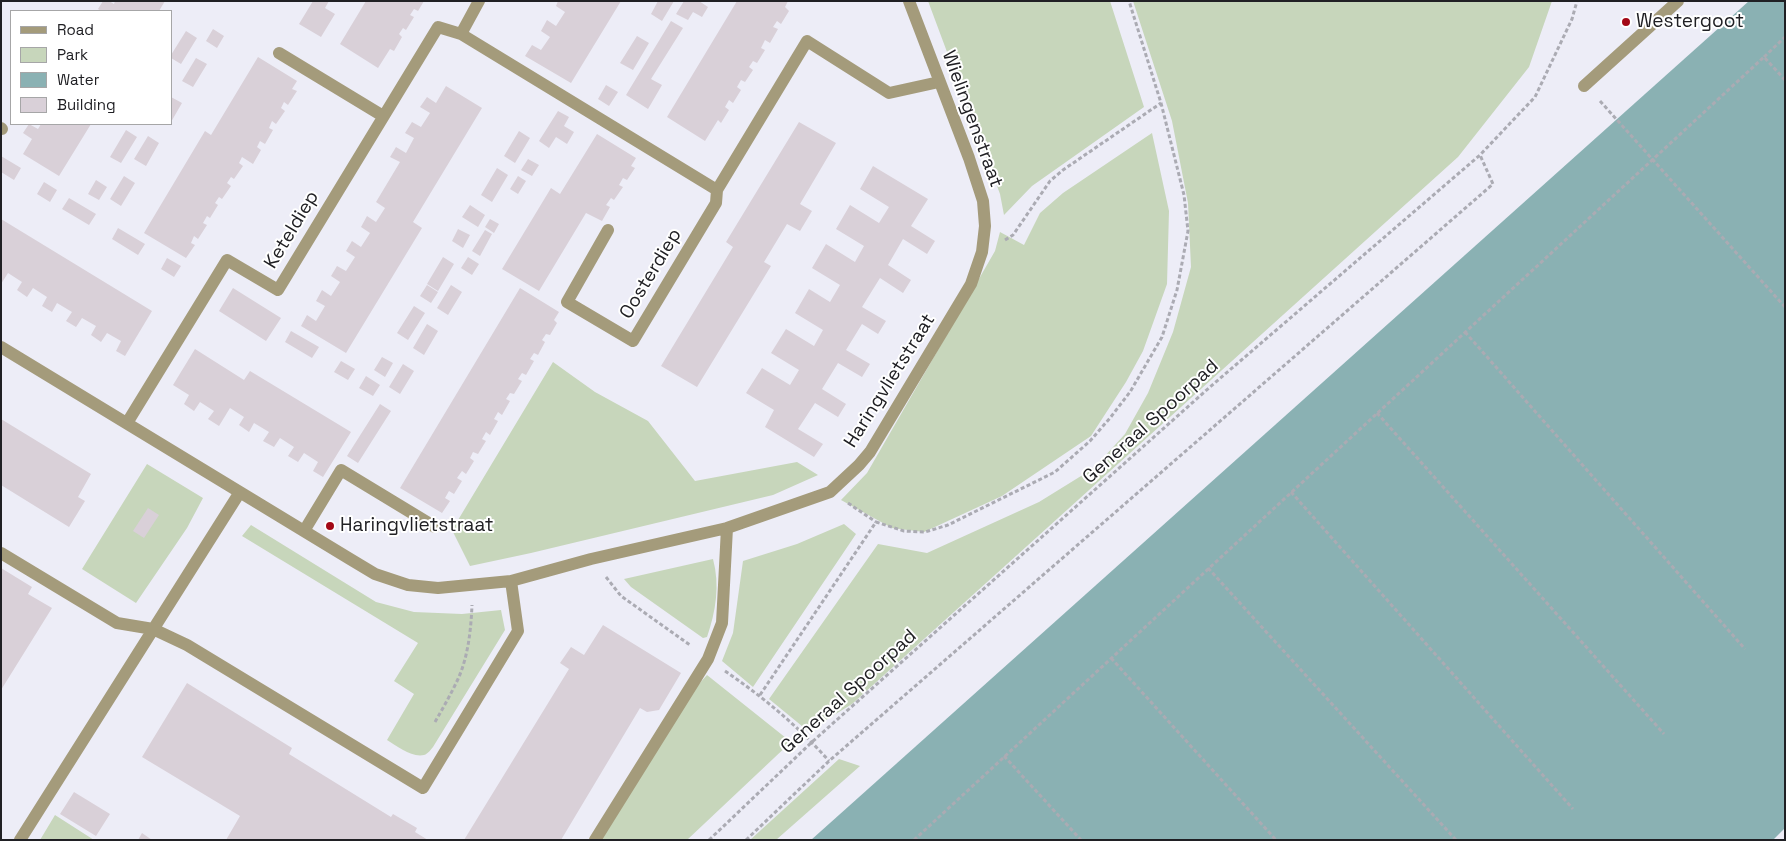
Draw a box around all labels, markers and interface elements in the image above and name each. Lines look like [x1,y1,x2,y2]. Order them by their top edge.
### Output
legend [10,10,172,125]
place label: Westergoot [1636,11,1744,33]
marker: Westergoot [1620,16,1632,28]
text: Road [57,20,94,39]
text: Park [57,45,88,64]
street label: Wielingenstraat [937,47,1007,191]
text: Water [57,70,99,89]
text: Building [57,95,116,114]
street label: Keteldiep [260,187,324,273]
street label: Oosterdiep [615,225,687,323]
street label: Haringvlietstraat [840,310,940,452]
street label: Generaal Spoorpad [1079,355,1223,489]
place label: Haringvlietstraat [340,515,494,537]
marker: Haringvlietstraat [324,520,336,532]
street label: Generaal Spoorpad [777,625,921,759]

